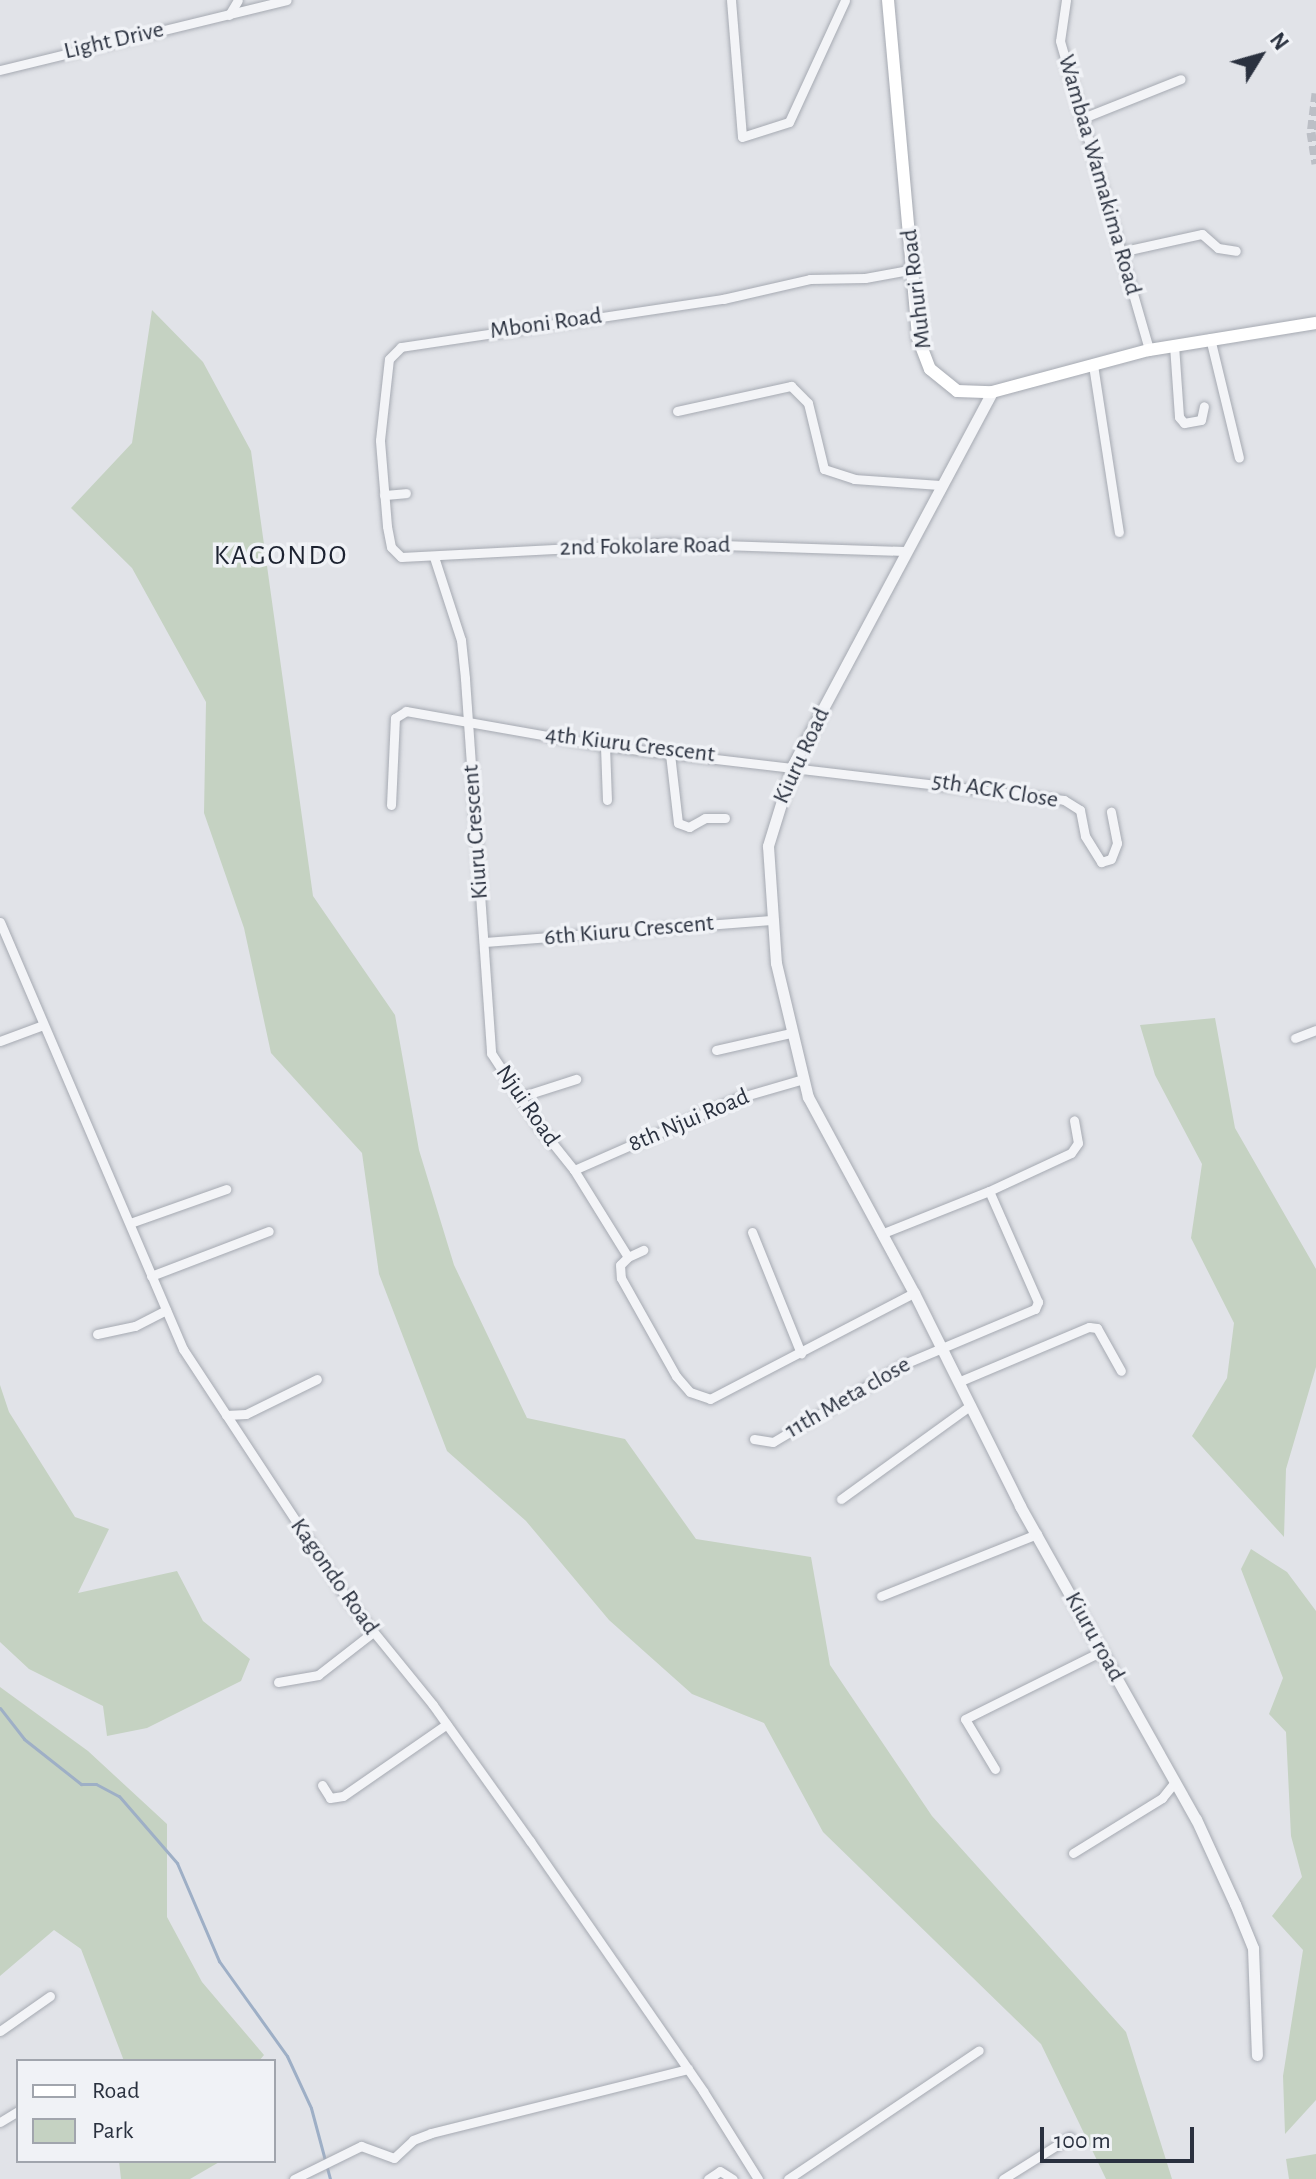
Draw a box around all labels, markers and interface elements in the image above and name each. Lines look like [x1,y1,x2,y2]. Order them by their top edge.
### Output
street label: Light Drive [61,16,167,66]
north arrow [1220,16,1300,96]
text: N [1266,29,1293,54]
street label: Wambaa Wamakima Road [1051,52,1147,298]
street label: Muhuri Road [895,227,939,351]
street label: Mboni Road [488,302,604,346]
street label: 2nd Fokolare Road [559,531,731,563]
district label: KAGONDO [214,539,348,573]
street label: Kiuru Road [767,703,837,809]
street label: 4th Kiuru Crescent [544,720,716,770]
street label: Kiuru Crescent [457,764,495,900]
street label: 5th ACK Close [930,767,1060,815]
street label: 6th Kiuru Crescent [543,909,715,953]
street label: Njui Road [489,1060,565,1152]
street label: 8th Njui Road [624,1083,754,1159]
street label: 11th Meta close [780,1351,916,1445]
street label: Kagondo Road [283,1513,385,1641]
street label: Kiuru road [1058,1587,1130,1687]
legend [16,2059,276,2163]
text: Road [92,2079,140,2103]
scale bar [1044,2111,1198,2161]
text: Park [92,2119,133,2143]
text: 100 m [1054,2129,1111,2153]

